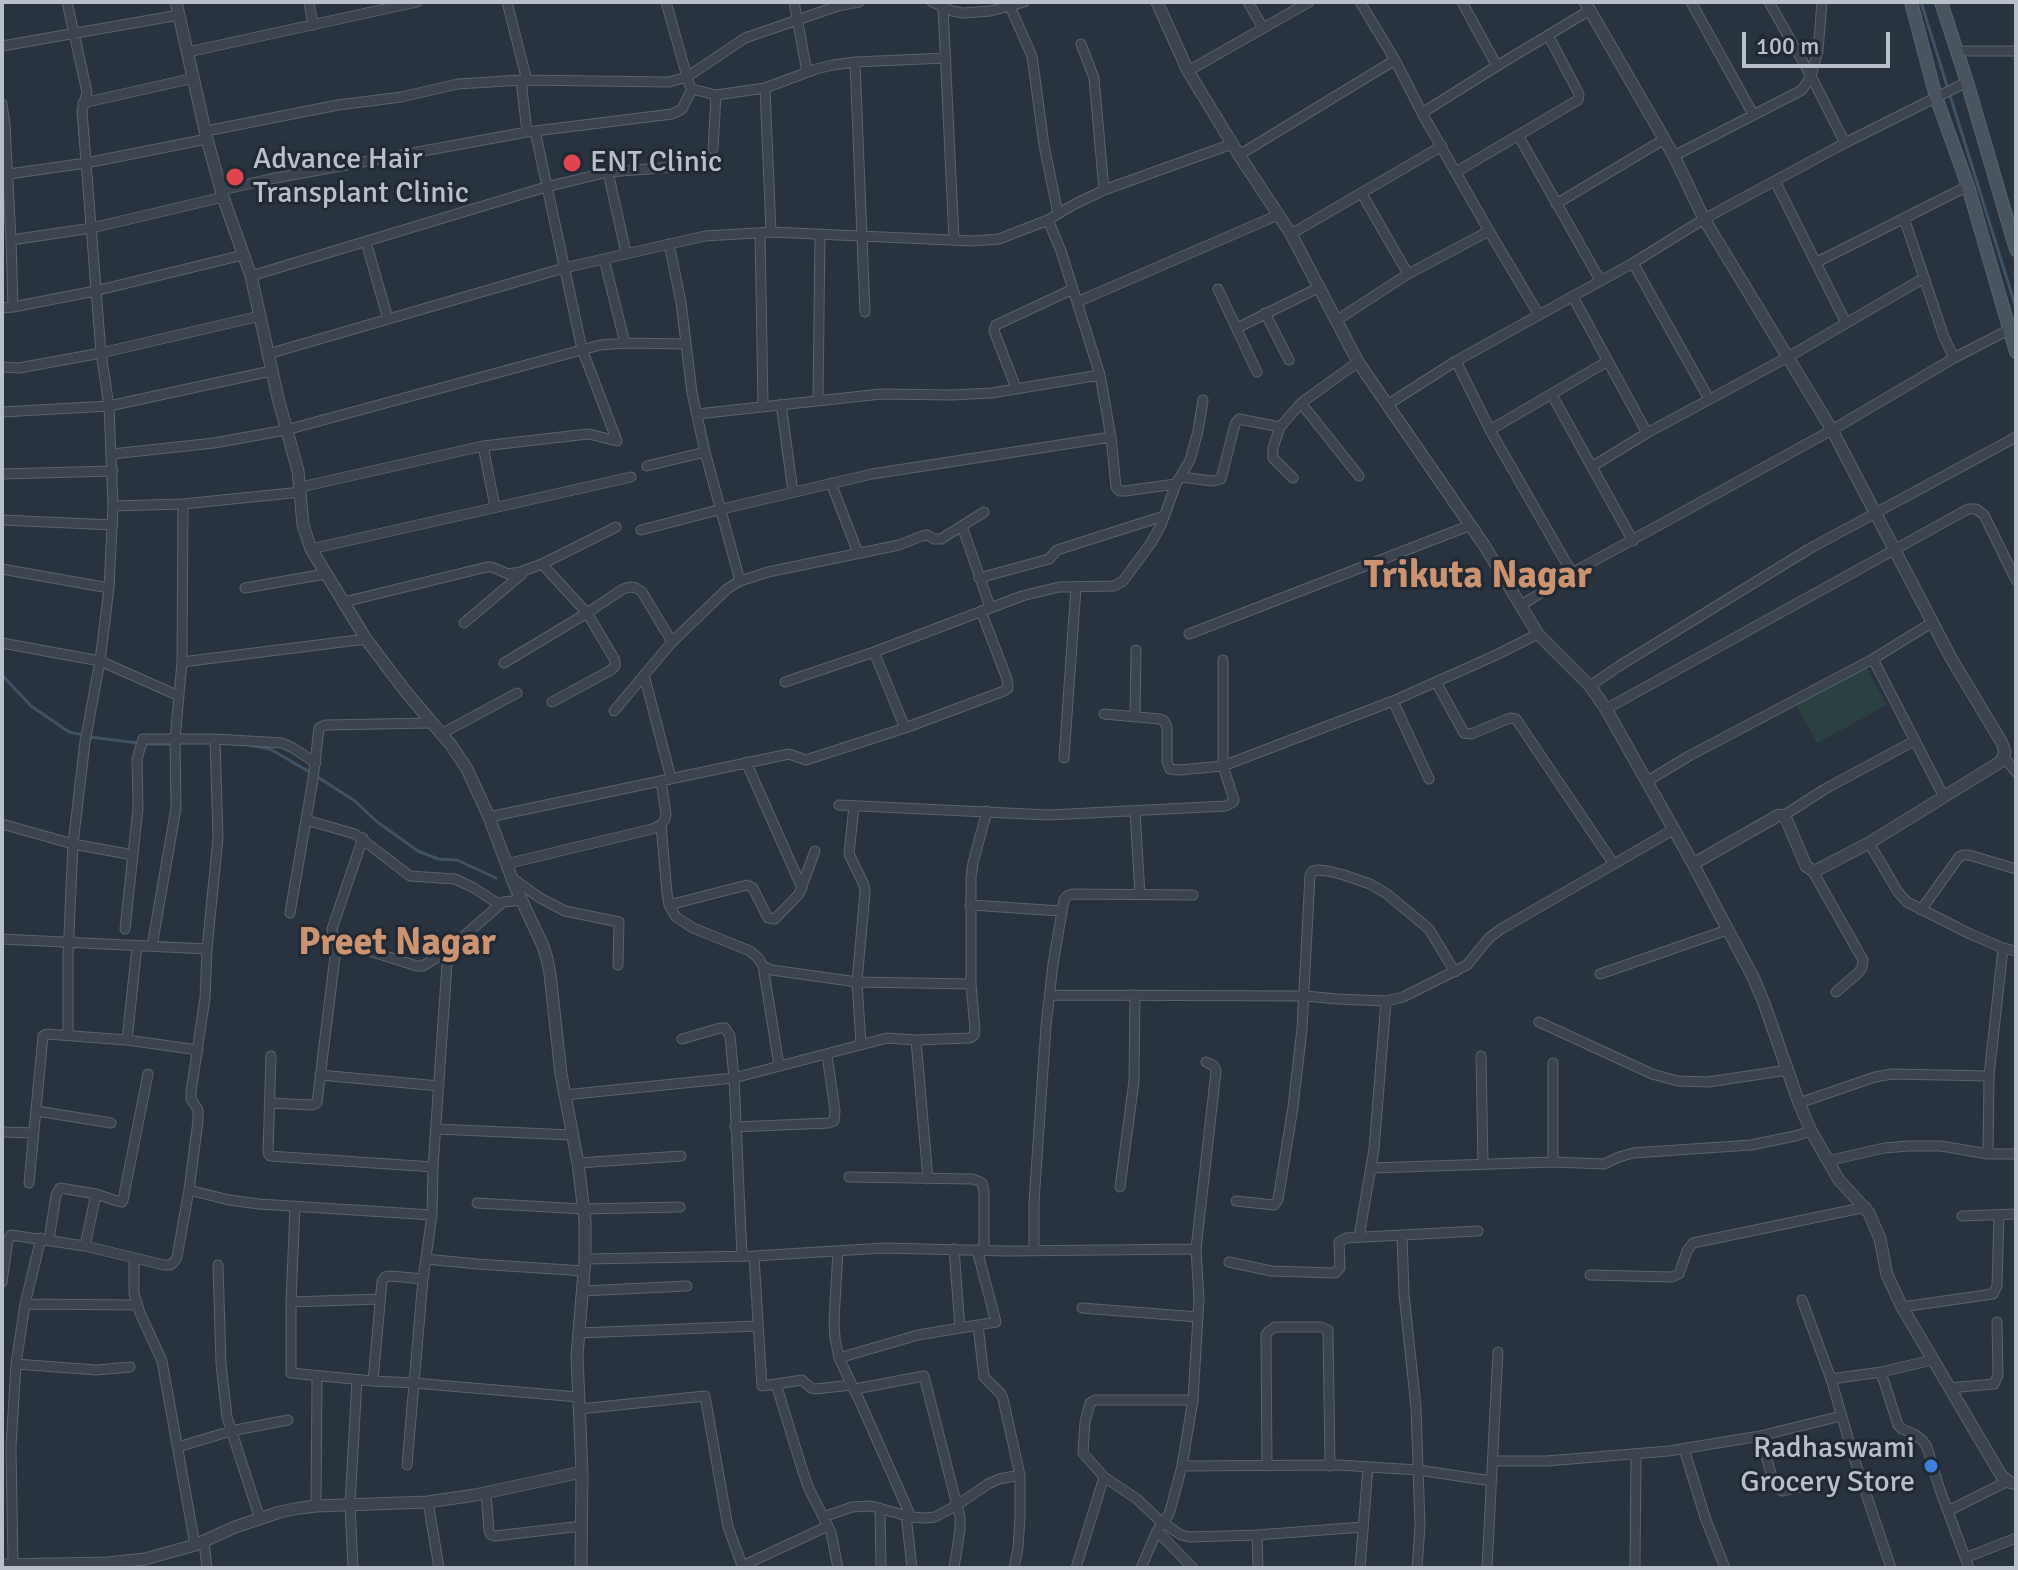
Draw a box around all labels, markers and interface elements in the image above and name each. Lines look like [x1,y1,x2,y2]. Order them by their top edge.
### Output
scale bar [1746,16,1894,66]
text: 100 m [1756,31,1819,61]
place label: Advance Hair Transplant Clinic [253,142,469,212]
place label: ENT Clinic [590,145,722,181]
marker: ENT Clinic [561,152,583,174]
marker: Advance Hair Transplant Clinic [224,166,246,188]
district label: Trikuta Nagar [1364,554,1592,600]
district label: Preet Nagar [298,921,496,967]
place label: Radhaswami Grocery Store [1740,1431,1915,1502]
marker: Radhaswami Grocery Store [1922,1457,1940,1475]

